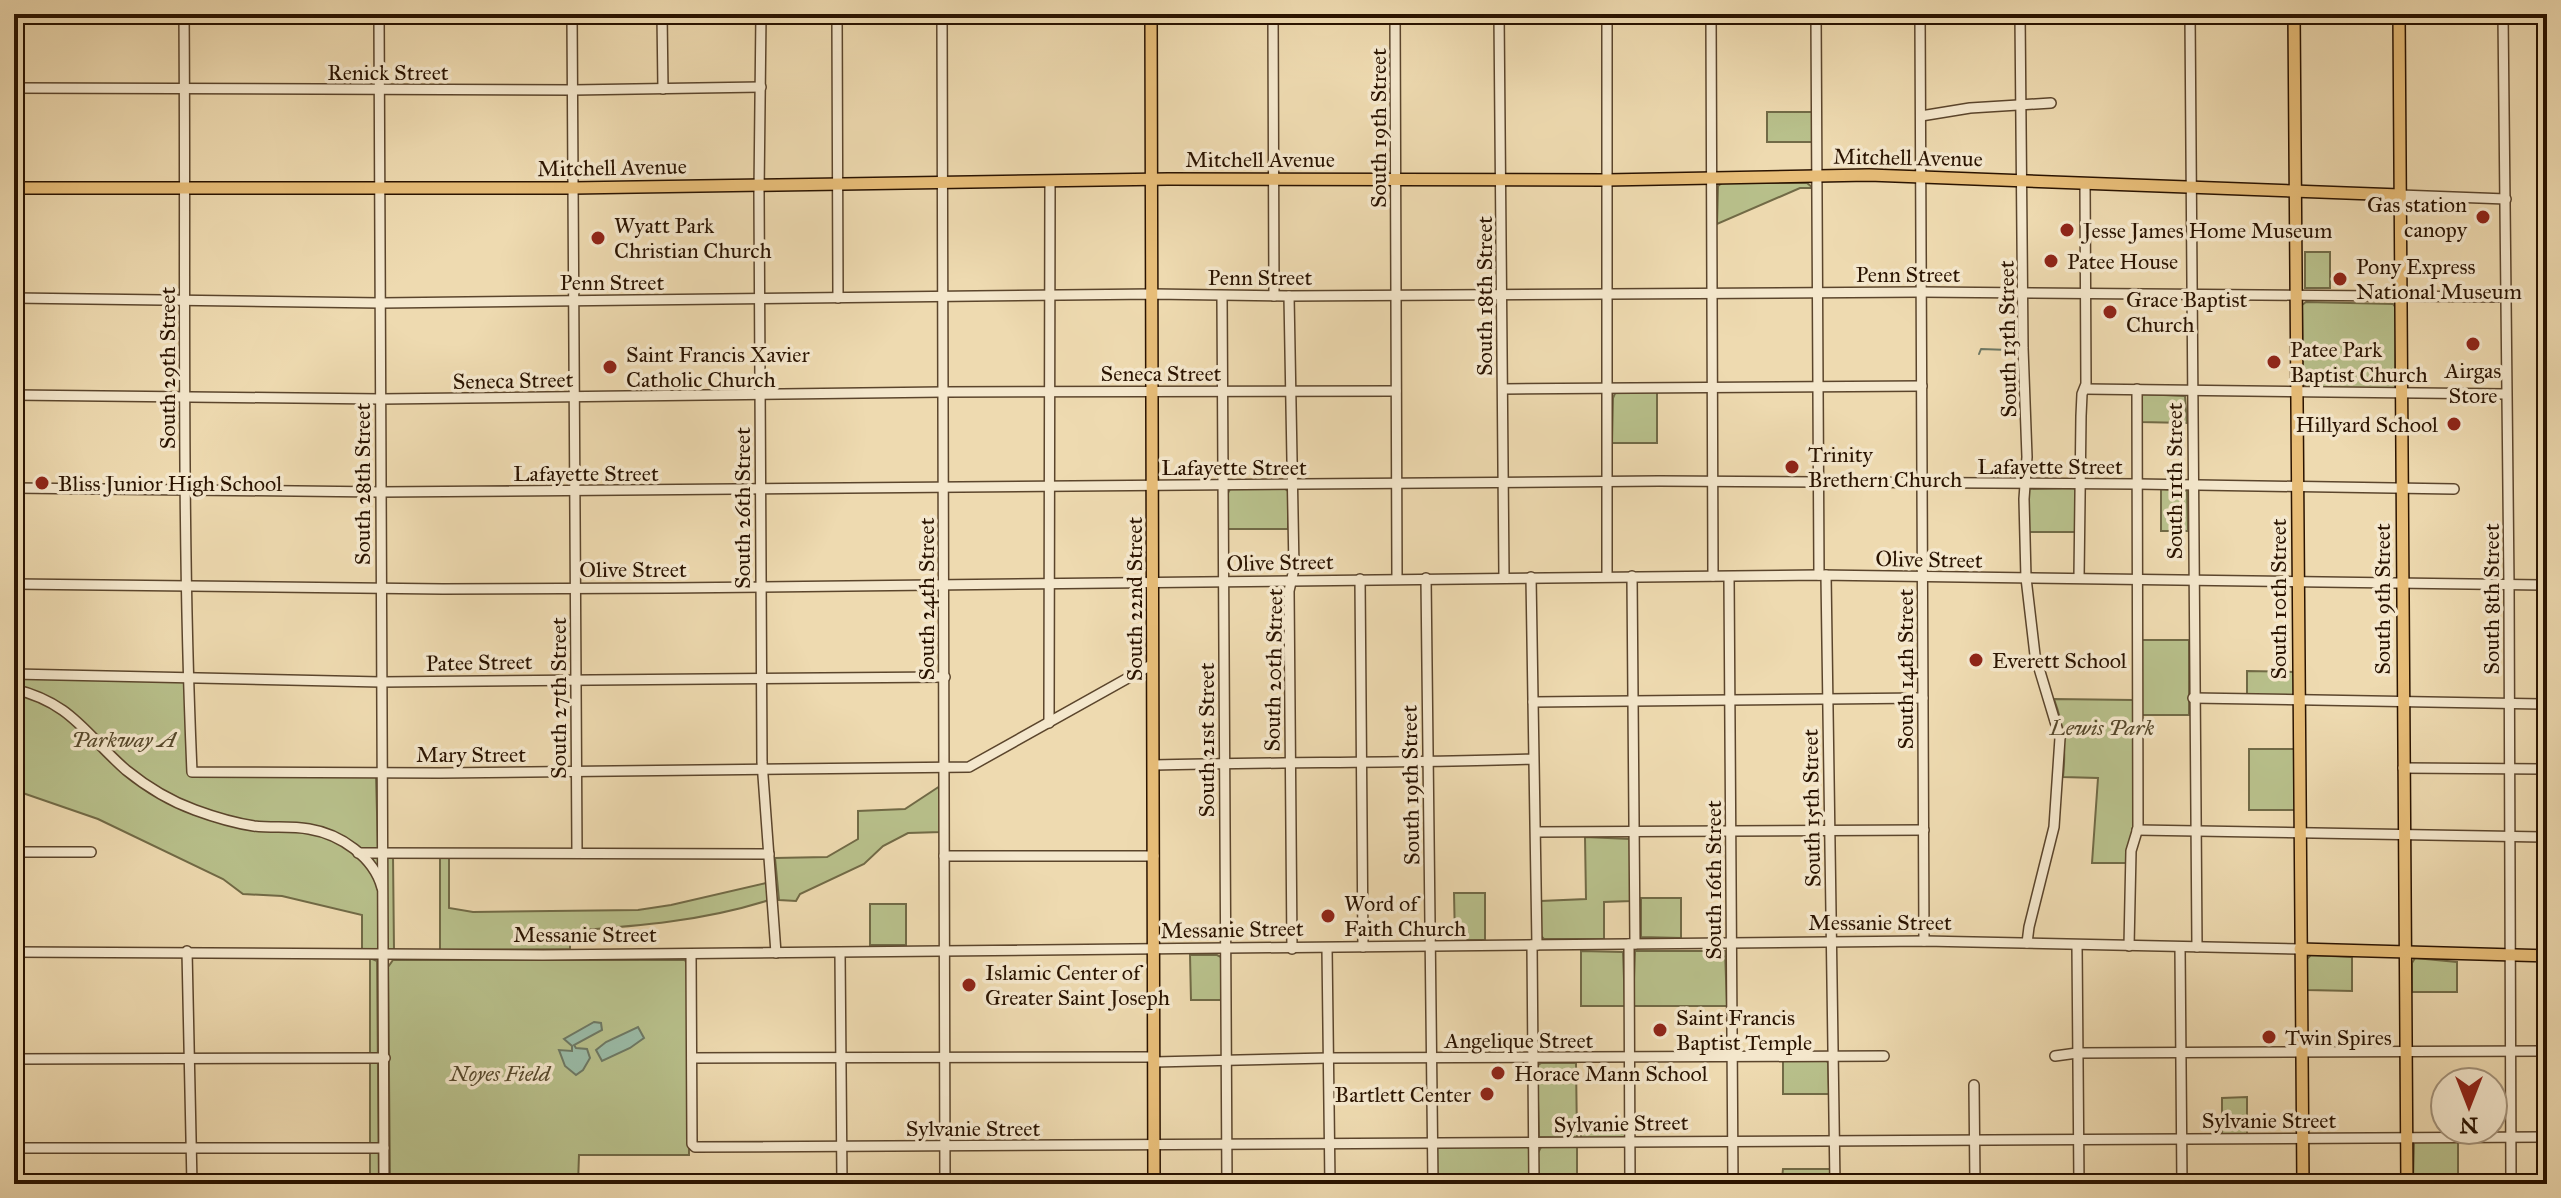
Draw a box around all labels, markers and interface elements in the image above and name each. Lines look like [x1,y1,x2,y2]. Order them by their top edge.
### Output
street label: South 19th Street [1365,48,1392,208]
street label: Renick Street [327,59,449,86]
street label: Mitchell Avenue [1833,143,1983,172]
street label: Mitchell Avenue [1185,146,1335,173]
street label: Mitchell Avenue [537,153,687,182]
place label: Gas station canopy [2367,191,2468,243]
marker: Gas station canopy [2474,208,2492,226]
place label: Wyatt Park Christian Church [614,212,772,264]
street label: South 18th Street [1471,216,1498,376]
place label: Jesse James Home Museum [2081,217,2333,244]
marker: Jesse James Home Museum [2058,221,2076,239]
marker: Wyatt Park Christian Church [589,229,607,247]
place label: Patee House [2067,248,2178,275]
marker: Patee House [2042,252,2060,270]
place label: Pony Express National Museum [2356,253,2522,305]
street label: South 13th Street [1993,260,2022,418]
street label: Penn Street [1856,261,1960,288]
street label: Penn Street [1208,264,1312,291]
street label: Penn Street [560,269,664,296]
marker: Pony Express National Museum [2331,270,2349,288]
place label: Grace Baptist Church [2126,286,2248,338]
street label: South 29th Street [154,287,181,449]
marker: Grace Baptist Church [2101,303,2119,321]
marker: Airgas Store [2464,335,2482,353]
place label: Patee Park Baptist Church [2290,336,2428,388]
place label: Saint Francis Xavier Catholic Church [626,341,810,393]
marker: Patee Park Baptist Church [2265,353,2283,371]
place label: Airgas Store [2444,357,2501,409]
marker: Saint Francis Xavier Catholic Church [601,358,619,376]
street label: Seneca Street [1101,360,1222,387]
street label: Seneca Street [452,366,574,395]
street label: South 11th Street [2161,402,2188,560]
street label: South 28th Street [349,403,376,565]
place label: Hillyard School [2295,411,2438,438]
marker: Hillyard School [2445,415,2463,433]
street label: South 26th Street [729,427,756,589]
place label: Trinity Brethern Church [1808,441,1962,493]
street label: Lafayette Street [1977,453,2123,480]
street label: Lafayette Street [1161,454,1307,481]
marker: Trinity Brethern Church [1783,458,1801,476]
street label: Lafayette Street [513,460,659,487]
place label: Bliss Junior High School [58,470,282,497]
marker: Bliss Junior High School [33,474,51,492]
street label: South 24th Street [913,517,940,680]
street label: South 22nd Street [1121,517,1148,681]
street label: South 10th Street [2265,518,2292,680]
street label: South 9th Street [2369,523,2396,675]
street label: South 8th Street [2478,523,2505,675]
street label: Olive Street [1875,545,1983,574]
street label: Olive Street [1226,548,1334,577]
street label: Olive Street [579,556,687,583]
street label: South 20th Street [1259,588,1288,752]
street label: South 14th Street [1892,588,1919,749]
street label: South 27th Street [545,617,572,779]
place label: Everett School [1992,647,2127,674]
street label: Patee Street [425,648,533,677]
marker: Everett School [1967,651,1985,669]
street label: South 21st Street [1193,662,1220,818]
street label: South 19th Street [1396,704,1425,865]
park label: Lewis Park [2049,714,2154,741]
park label: Parkway A [71,726,178,753]
street label: South 15th Street [1797,728,1826,887]
street label: Mary Street [416,741,526,768]
street label: South 16th Street [1700,800,1727,960]
place label: Word of Faith Church [1344,890,1466,942]
marker: Word of Faith Church [1319,907,1337,925]
street label: Messanie Street [1808,909,1952,936]
street label: Messanie Street [1160,915,1304,944]
street label: Messanie Street [513,921,657,948]
place label: Islamic Center of Greater Saint Joseph [985,959,1170,1011]
marker: Islamic Center of Greater Saint Joseph [960,976,978,994]
place label: Saint Francis Baptist Temple [1676,1004,1812,1056]
marker: Saint Francis Baptist Temple [1651,1021,1669,1039]
place label: Twin Spires [2285,1024,2392,1051]
street label: Angelique Street [1444,1027,1594,1054]
marker: Twin Spires [2260,1028,2278,1046]
park label: Noyes Field [448,1060,552,1087]
place label: Horace Mann School [1514,1060,1708,1087]
marker: Horace Mann School [1489,1064,1507,1082]
north arrow [2429,1066,2509,1146]
place label: Bartlett Center [1335,1081,1472,1108]
marker: Bartlett Center [1478,1085,1496,1103]
street label: Sylvanie Street [2202,1107,2337,1134]
street label: Sylvanie Street [1553,1109,1689,1138]
text: N [2459,1112,2478,1139]
street label: Sylvanie Street [906,1115,1041,1142]

